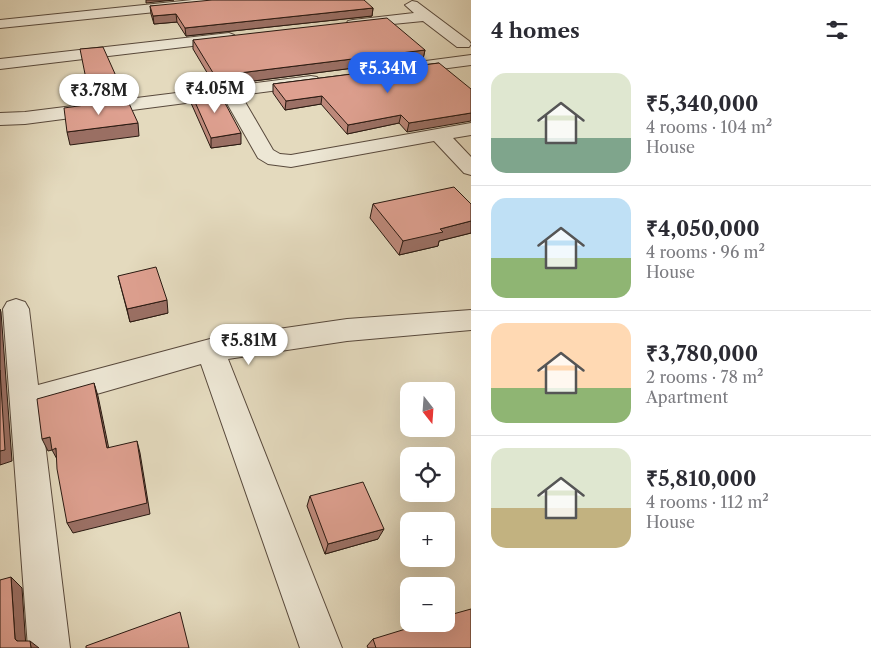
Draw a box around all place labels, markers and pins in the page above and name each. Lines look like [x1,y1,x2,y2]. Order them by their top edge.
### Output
pin: ₹5.34M [347,52,429,94]
pin: ₹4.05M [174,72,256,114]
pin: ₹3.78M [58,74,140,116]
pin: ₹5.81M [208,324,290,366]

